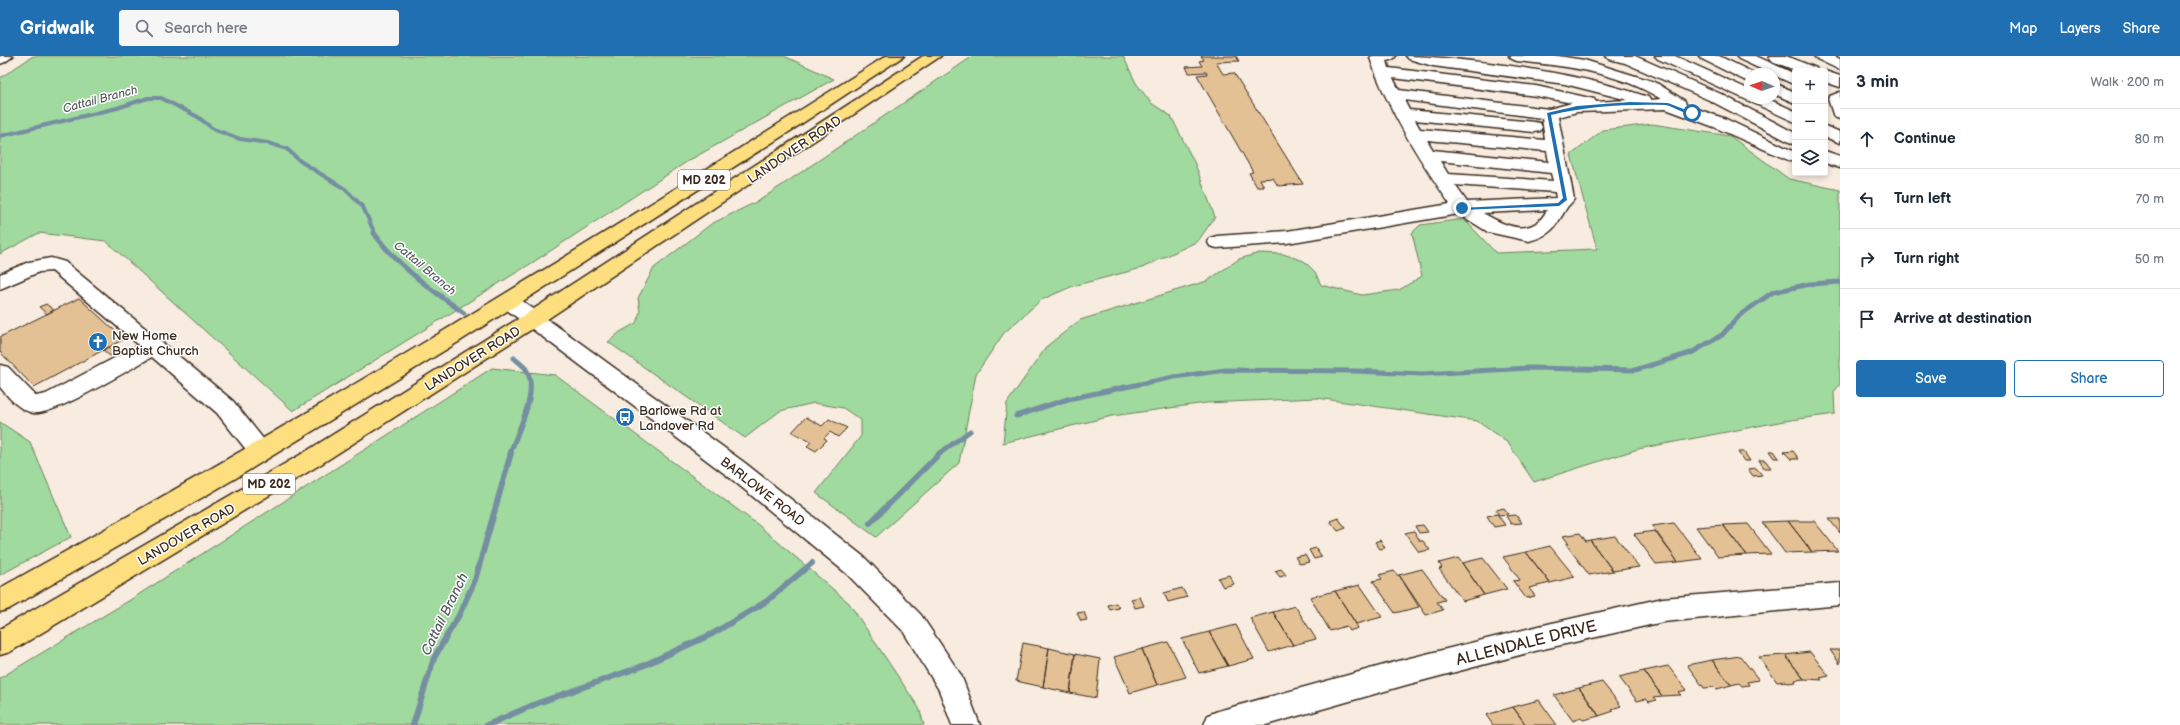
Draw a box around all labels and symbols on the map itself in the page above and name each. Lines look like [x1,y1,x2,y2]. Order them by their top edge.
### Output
north arrow [1744,68,1780,104]
water label: Cattail Branch [61,82,140,117]
route start [1683,104,1701,122]
street label: LANDOVER ROAD [745,113,845,187]
road number: MD 202 [678,170,730,190]
route end [1453,199,1471,217]
water label: Cattail Branch [390,238,459,299]
street label: LANDOVER ROAD [422,323,523,395]
place label: New Home Baptist Church [112,328,199,359]
church icon: New Home Baptist Church [87,331,109,353]
place label: Barlowe Rd at Landover Rd [639,403,721,434]
bus stop icon: Barlowe Rd at Landover Rd [614,406,636,428]
street label: BARLOWE ROAD [717,454,808,530]
road number: MD 202 [243,474,295,494]
street label: LANDOVER ROAD [135,501,238,569]
water label: Cattail Branch [417,570,472,658]
street label: ALLENDALE DRIVE [1454,617,1599,670]

